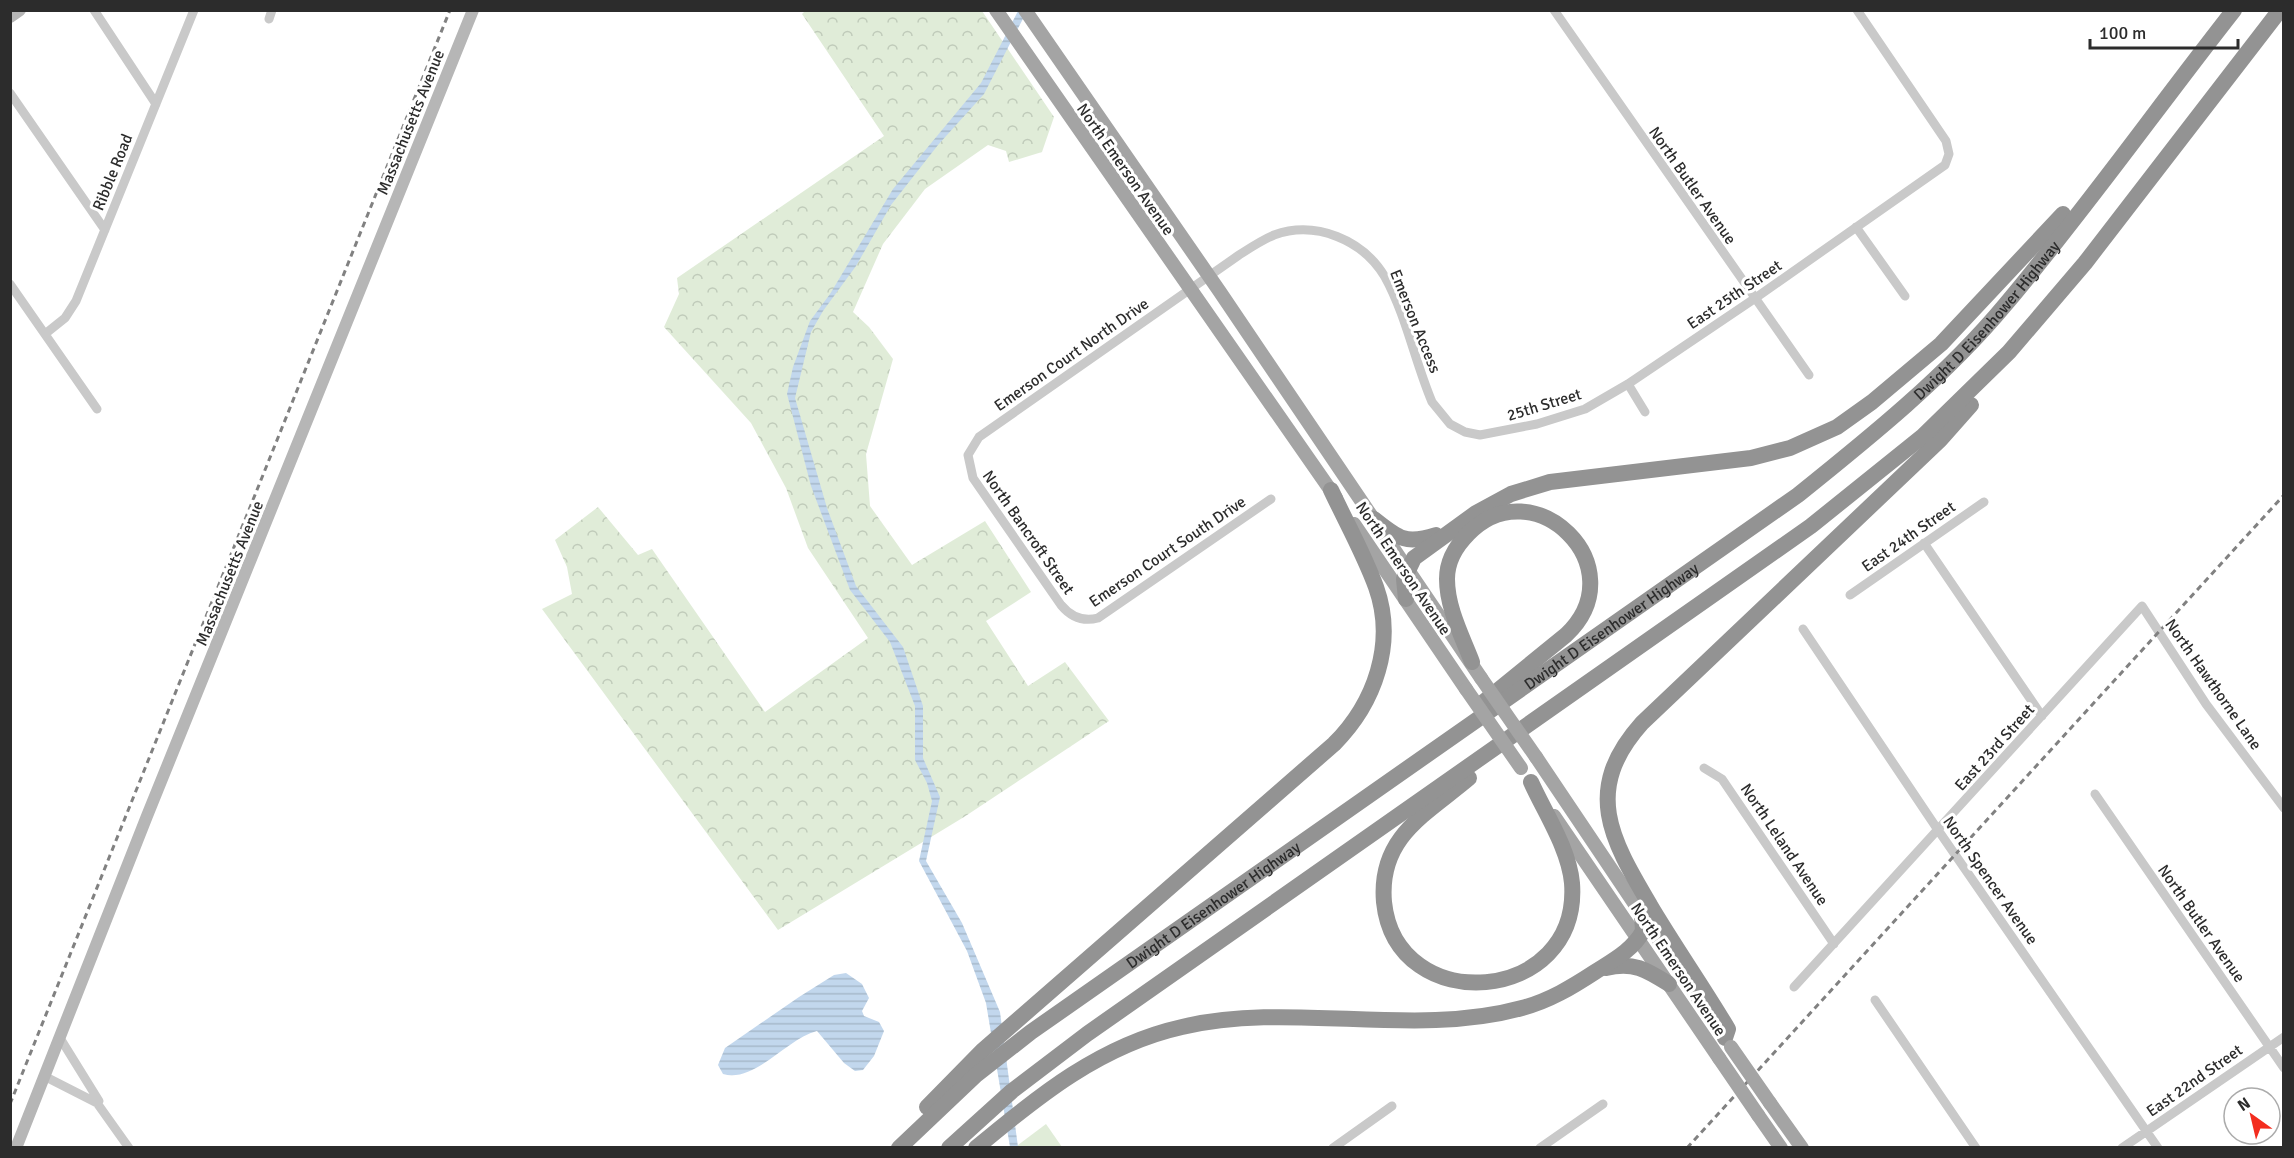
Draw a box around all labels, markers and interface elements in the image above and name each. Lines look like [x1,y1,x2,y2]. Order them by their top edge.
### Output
scale bar [2090,12,2238,50]
text: 100 m [2099,22,2146,44]
street label: Massachusetts Avenue [373,47,449,198]
street label: North Emerson Avenue [1072,100,1178,239]
street label: North Butler Avenue [1644,123,1740,248]
street label: Ribble Road [88,131,137,214]
street label: Dwight D Eisenhower Highway [1910,237,2065,405]
street label: East 25th Street [1683,256,1786,334]
street label: Emerson Access [1385,267,1445,376]
street label: Emerson Court North Drive [990,294,1153,416]
street label: 25th Street [1505,384,1584,426]
street label: North Bancroft Street [978,467,1079,599]
street label: Emerson Court South Drive [1085,492,1250,612]
street label: East 24th Street [1858,497,1960,577]
street label: Massachusetts Avenue [192,498,268,649]
street label: North Emerson Avenue [1351,498,1455,639]
street label: Dwight D Eisenhower Highway [1521,558,1703,695]
street label: North Hawthorne Lane [2160,615,2266,754]
street label: East 23rd Street [1951,700,2039,795]
street label: North Leland Avenue [1736,780,1832,909]
street label: North Spencer Avenue [1938,812,2042,949]
street label: Dwight D Eisenhower Highway [1122,837,1305,973]
street label: North Butler Avenue [2153,861,2249,986]
street label: North Emerson Avenue [1626,899,1730,1040]
street label: East 22nd Street [2143,1040,2247,1121]
north arrow [2222,1086,2282,1146]
text: N [2234,1093,2254,1116]

